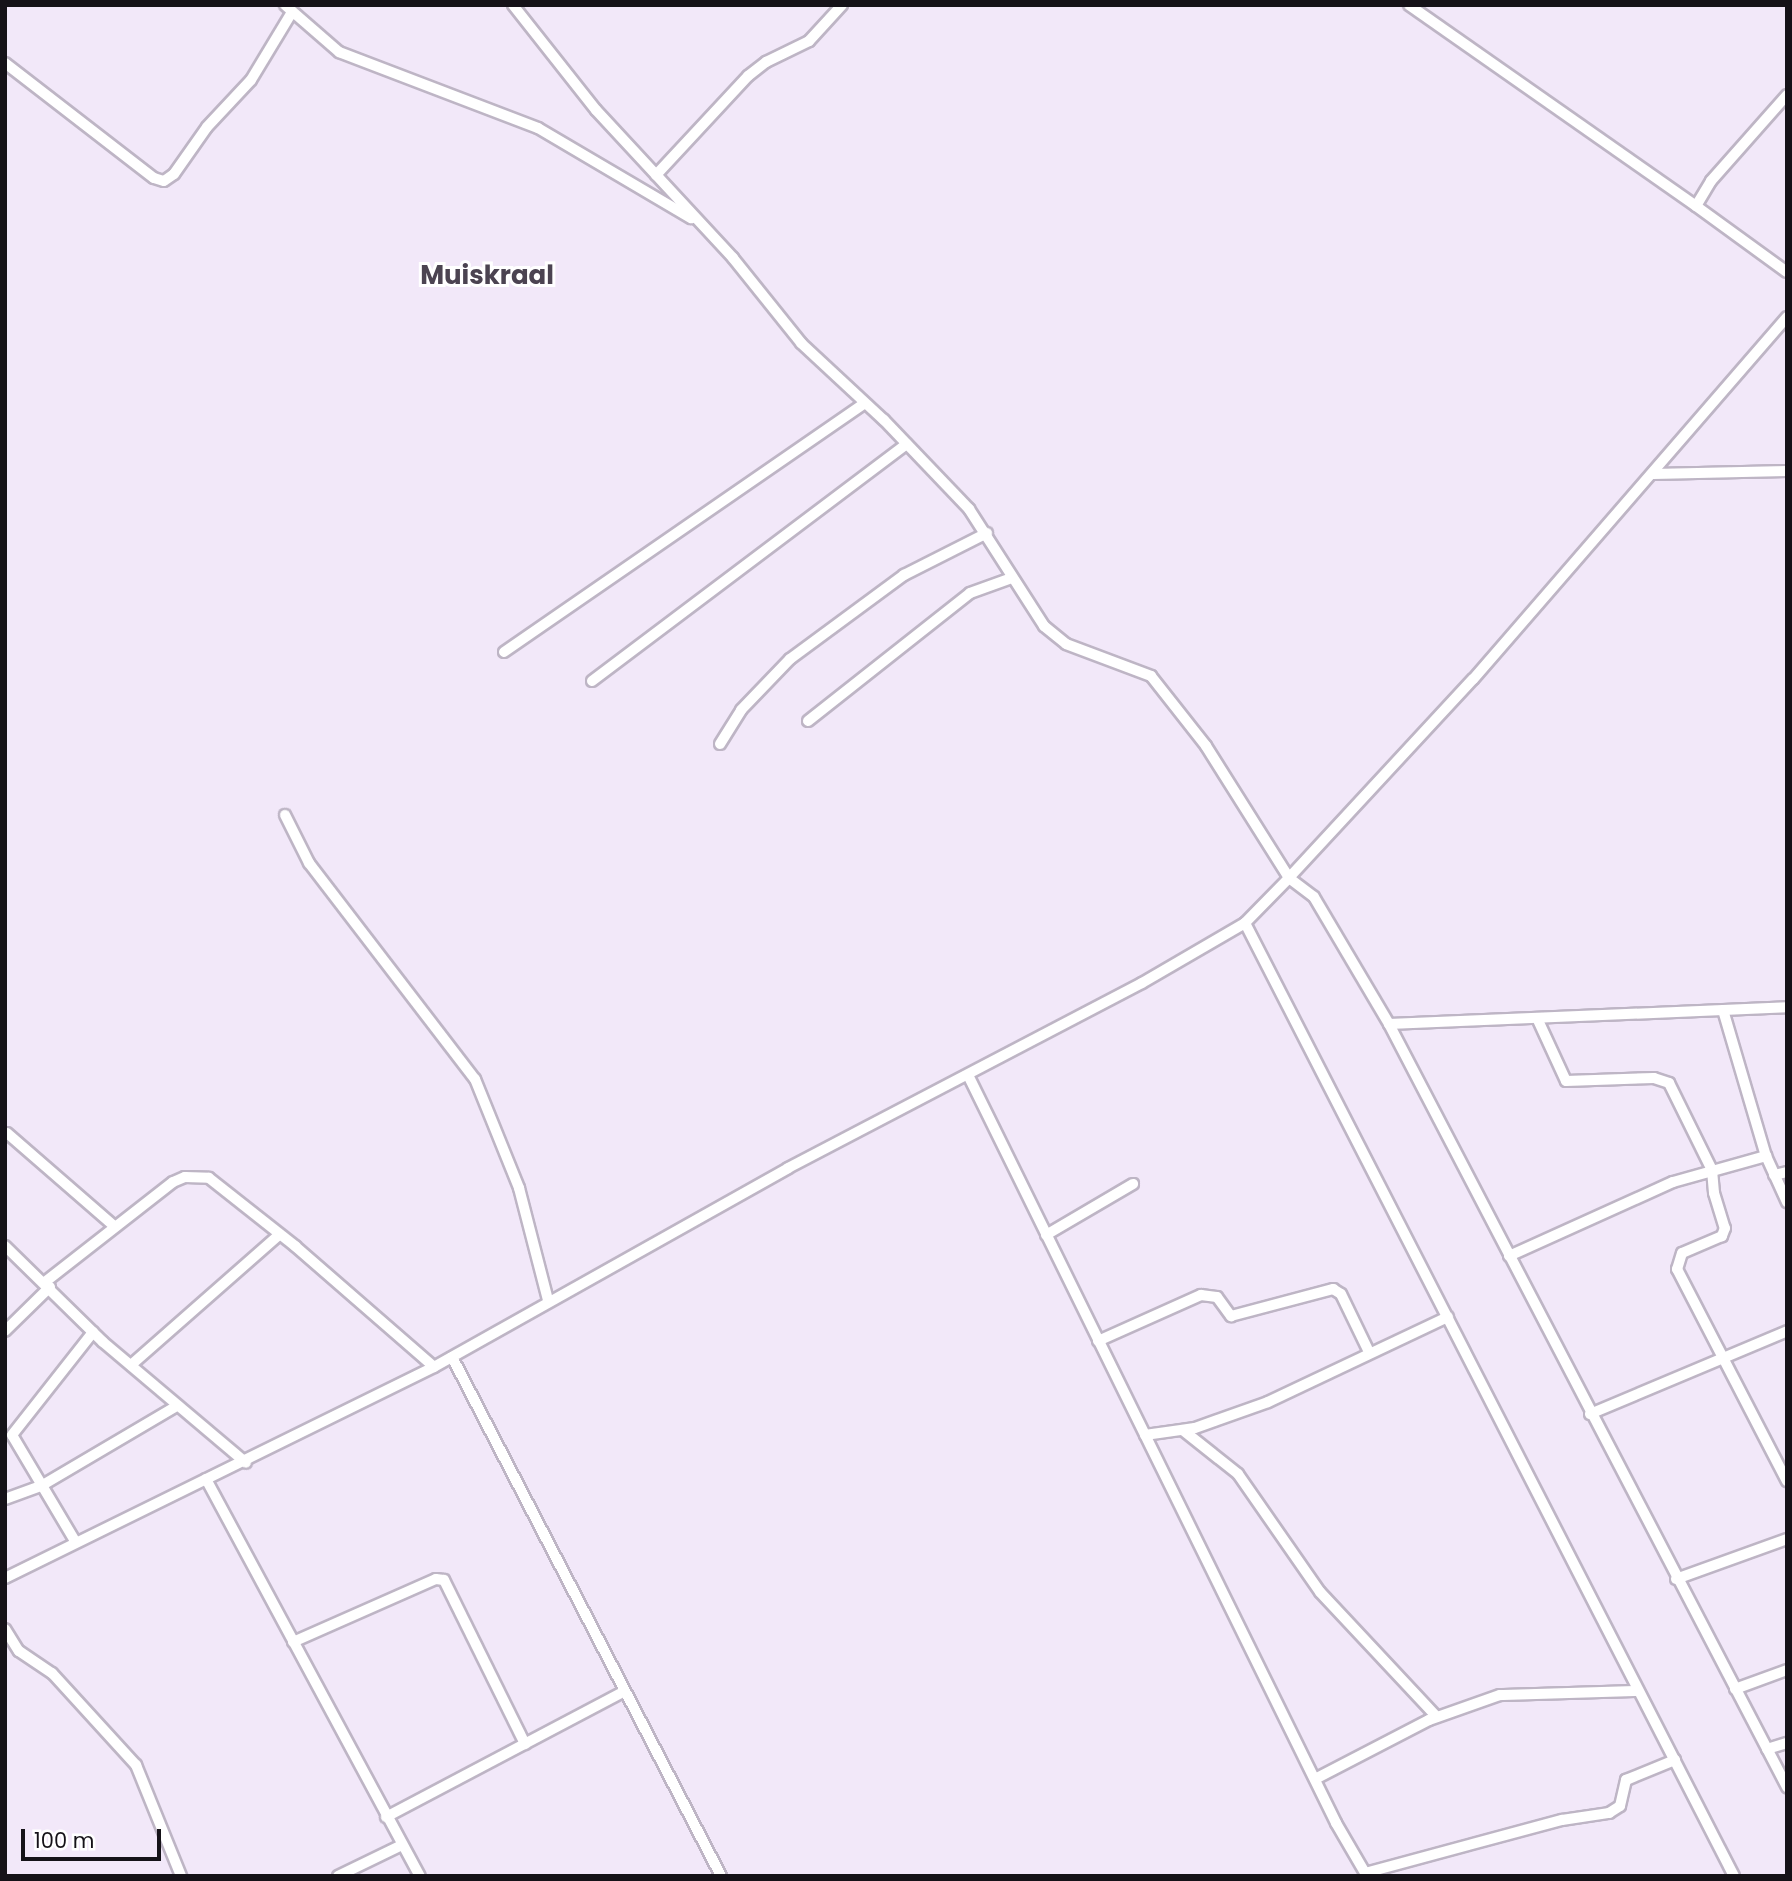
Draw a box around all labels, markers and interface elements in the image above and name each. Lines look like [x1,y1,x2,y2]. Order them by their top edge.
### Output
district label: Muiskraal [420,260,554,292]
scale bar [24,1814,164,1858]
text: 100 m [34,1826,94,1855]

